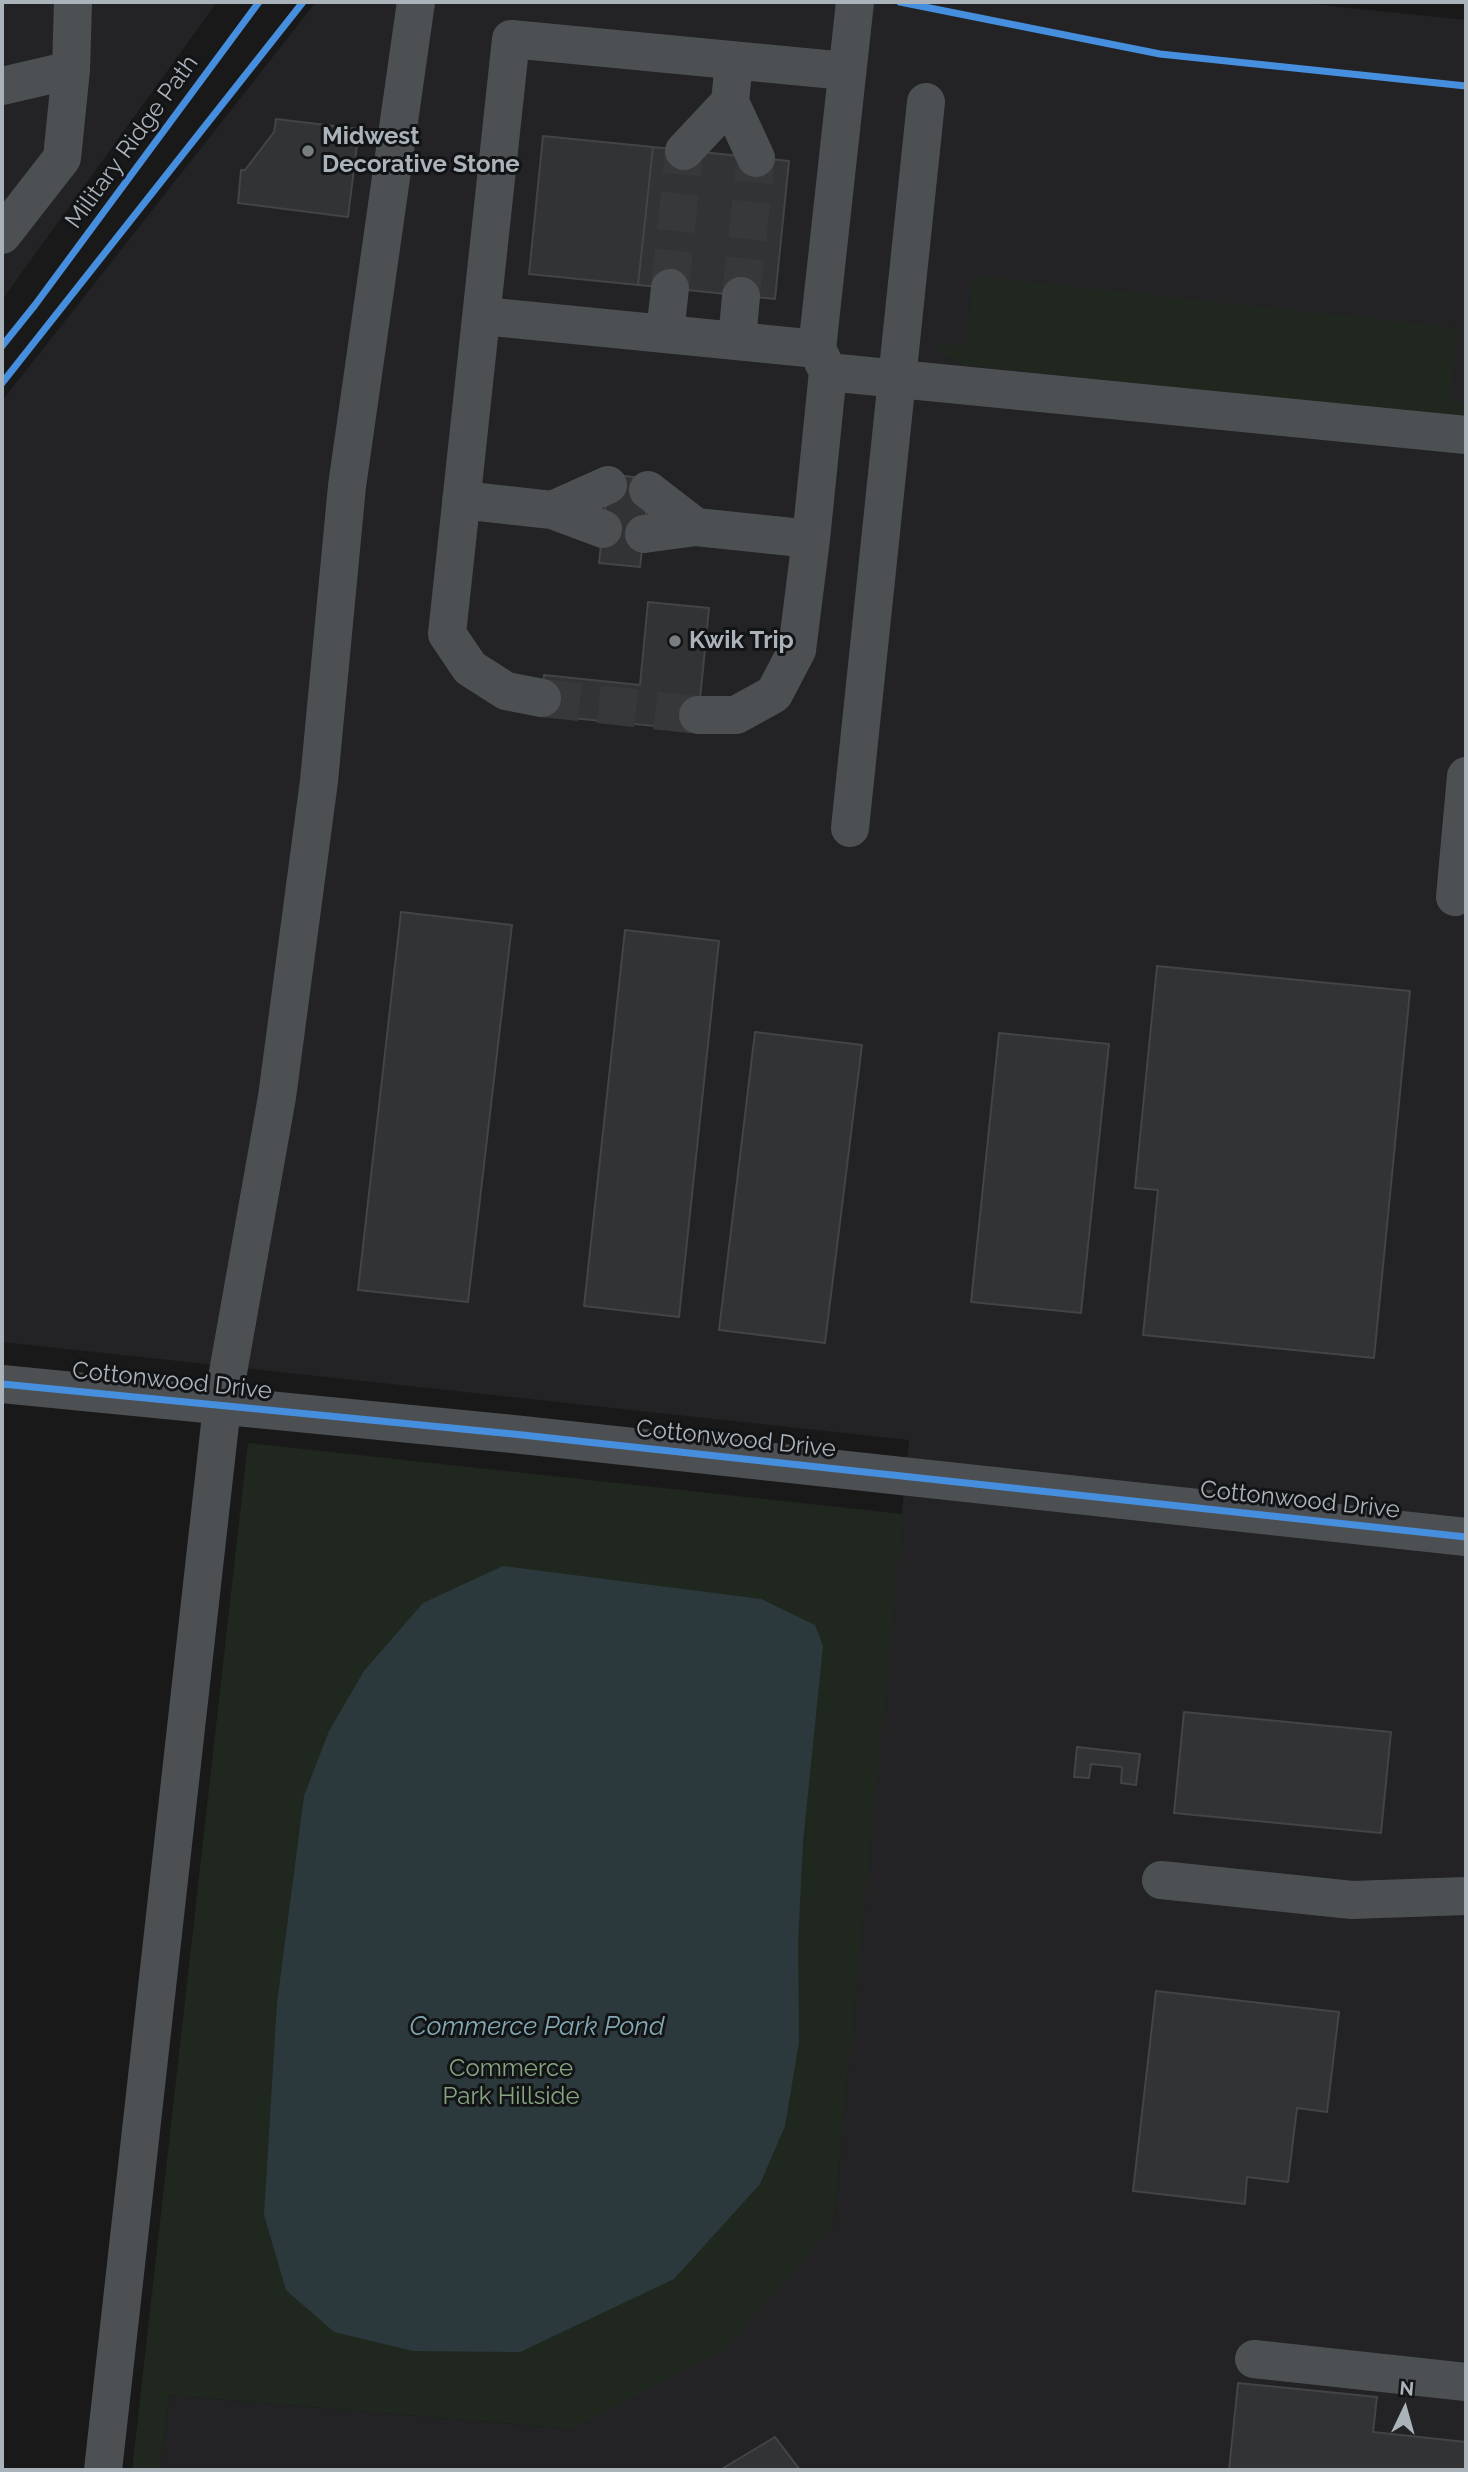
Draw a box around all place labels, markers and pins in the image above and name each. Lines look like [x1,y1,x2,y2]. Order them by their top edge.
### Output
place label: Midwest Decorative Stone [322,123,520,179]
marker: Midwest Decorative Stone [300,143,316,159]
place label: Kwik Trip [689,627,794,655]
marker: Kwik Trip [667,633,683,649]

